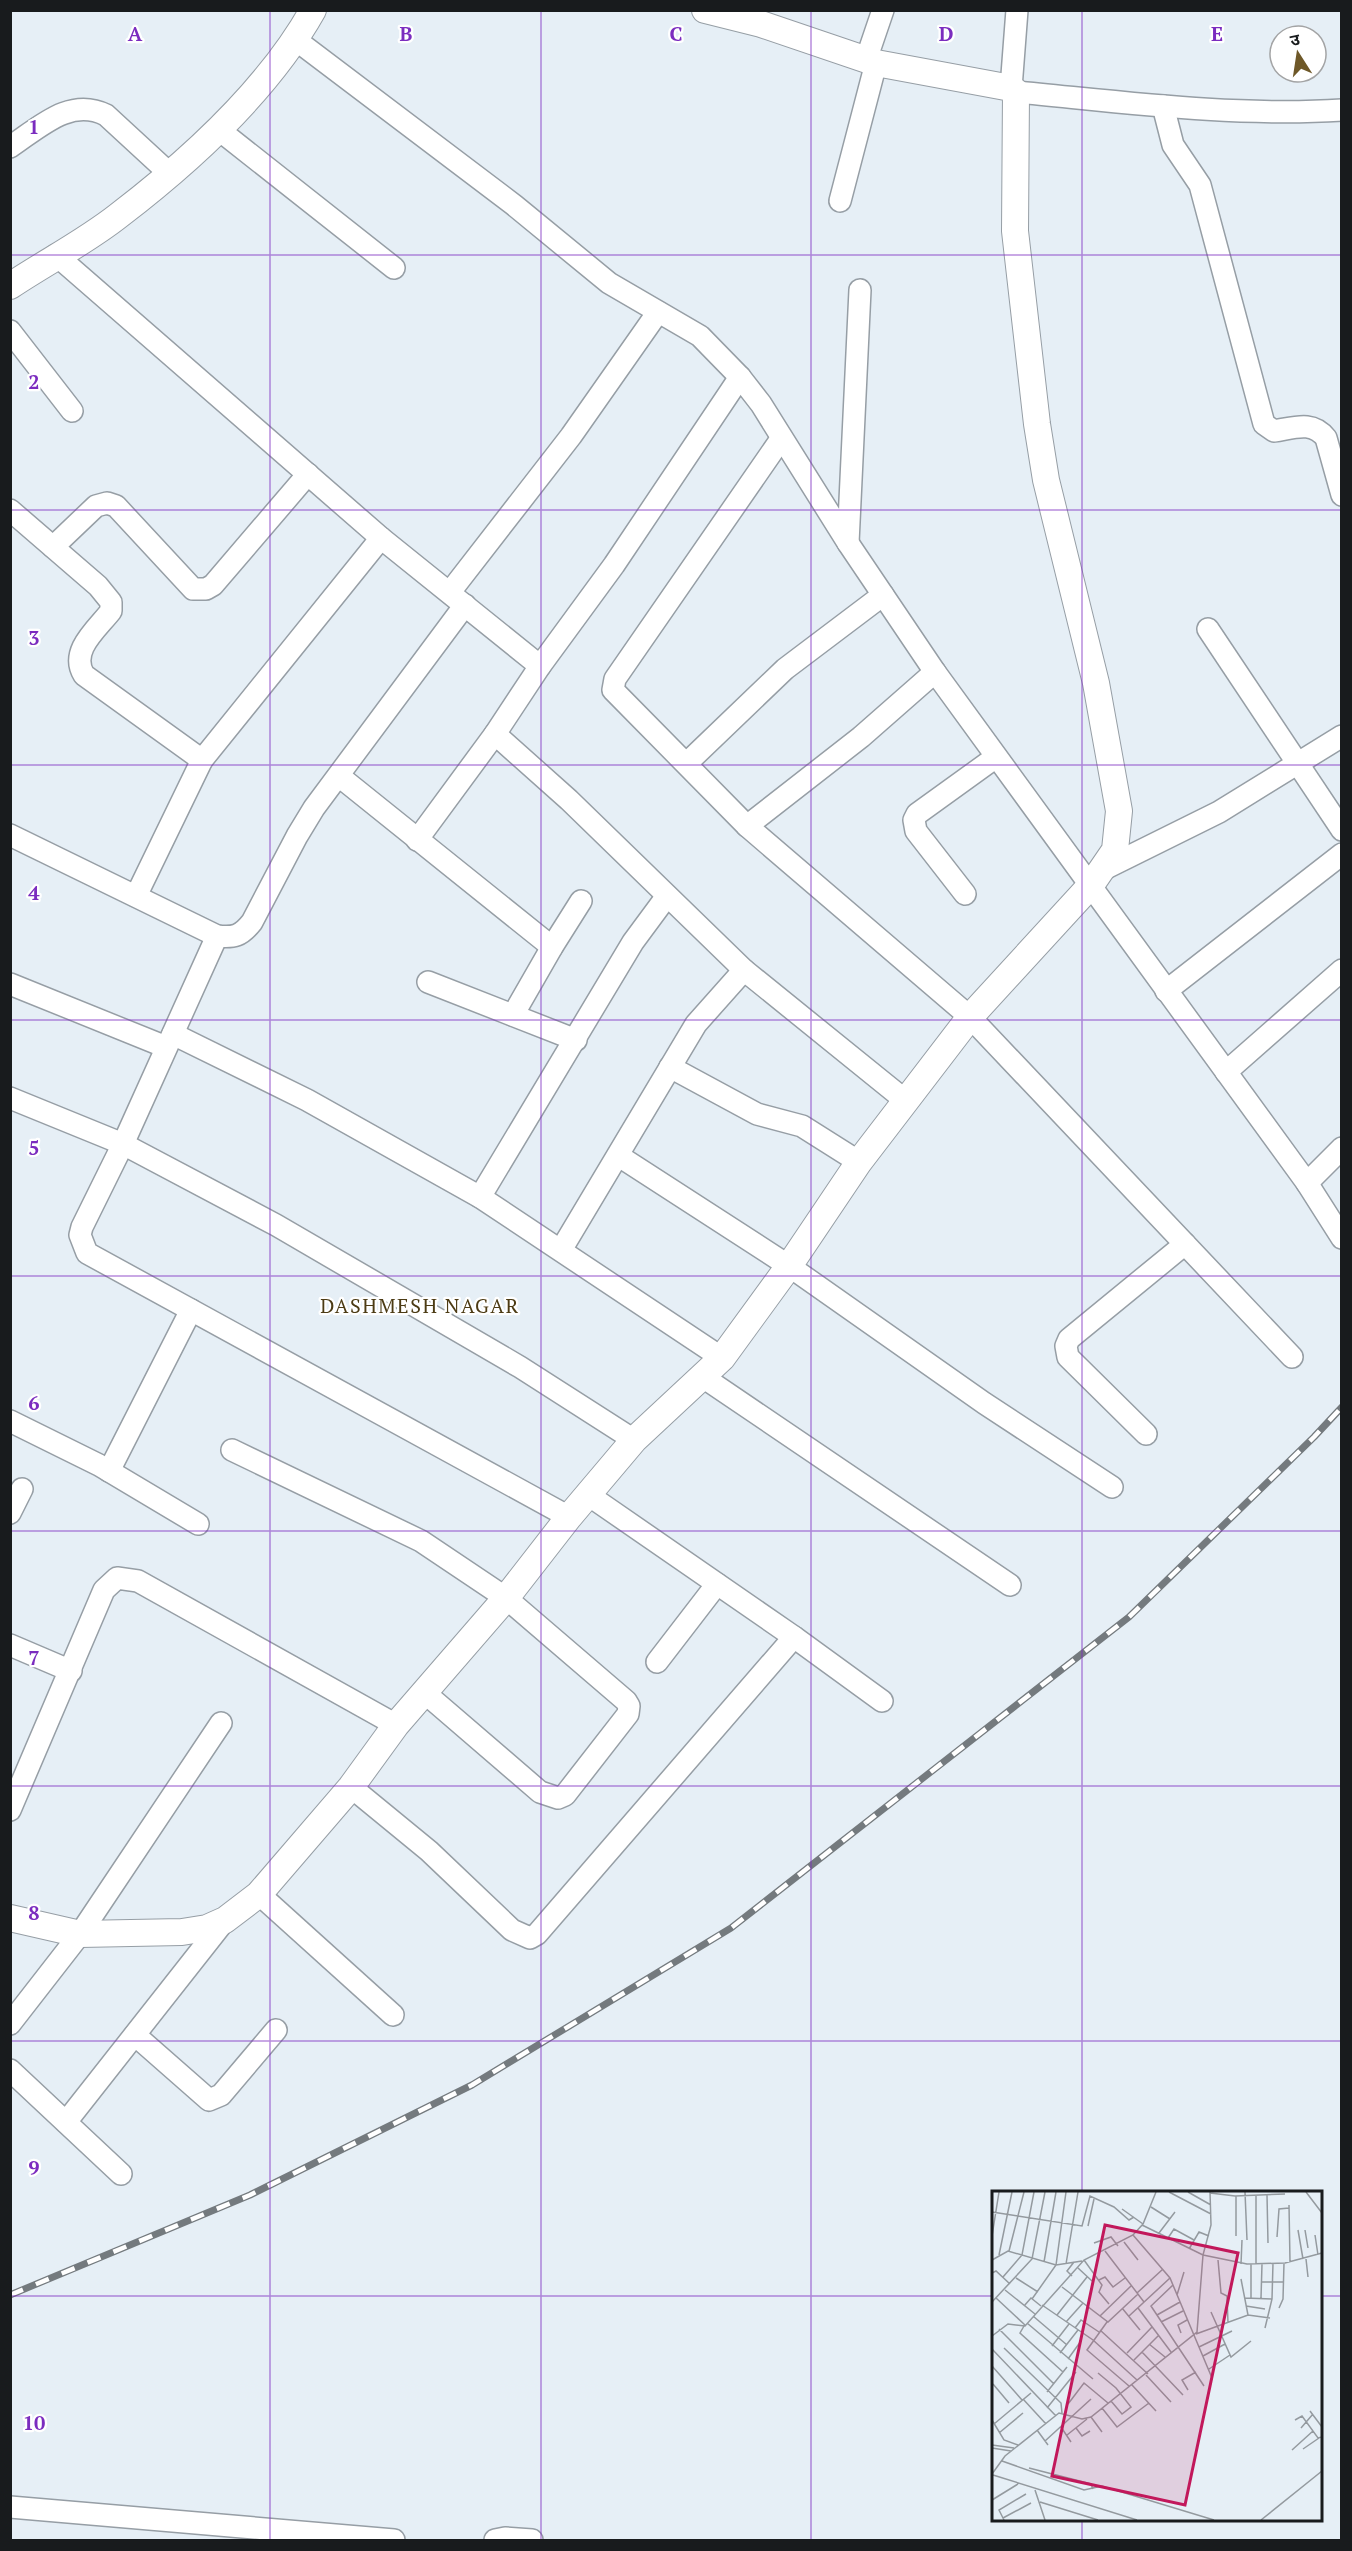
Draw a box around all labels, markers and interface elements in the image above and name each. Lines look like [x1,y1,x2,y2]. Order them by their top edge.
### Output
text: A [128,20,143,47]
text: B [400,20,413,47]
text: C [669,20,683,47]
text: D [939,20,953,47]
text: E [1211,20,1223,47]
north arrow [1268,24,1328,84]
text: उ [1288,27,1302,51]
text: 1 [28,113,40,140]
text: 2 [28,368,40,395]
text: 3 [28,624,40,651]
text: 4 [28,879,40,906]
text: 5 [28,1134,40,1161]
district label: DASHMESH NAGAR [320,1292,520,1319]
text: 6 [28,1389,40,1416]
text: 7 [28,1644,40,1671]
text: 8 [28,1899,40,1926]
text: 9 [28,2154,40,2181]
inset map [992,2191,1322,2521]
text: 10 [23,2409,45,2436]

